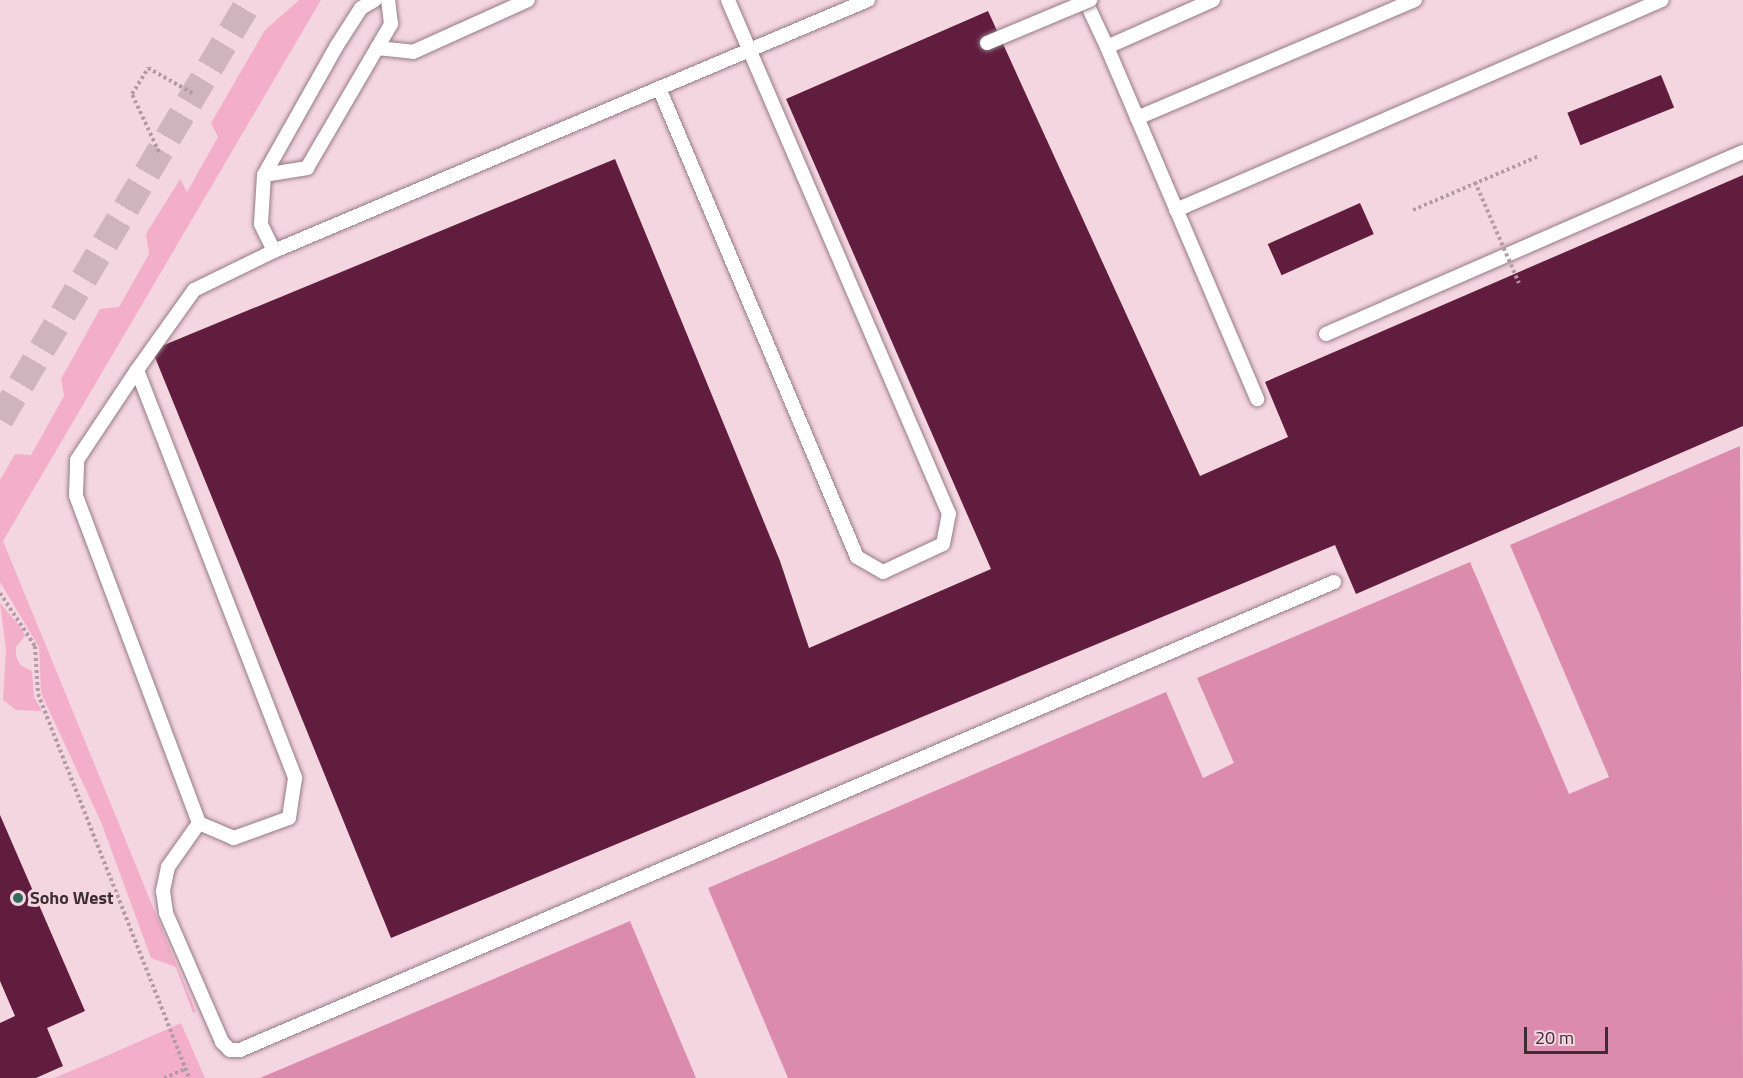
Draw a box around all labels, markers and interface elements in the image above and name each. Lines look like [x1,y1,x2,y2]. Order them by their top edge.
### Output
place label: Soho West [30,887,113,909]
marker: Soho West [11,891,25,905]
scale bar [1527,1015,1611,1053]
text: 20 m [1535,1024,1574,1051]

